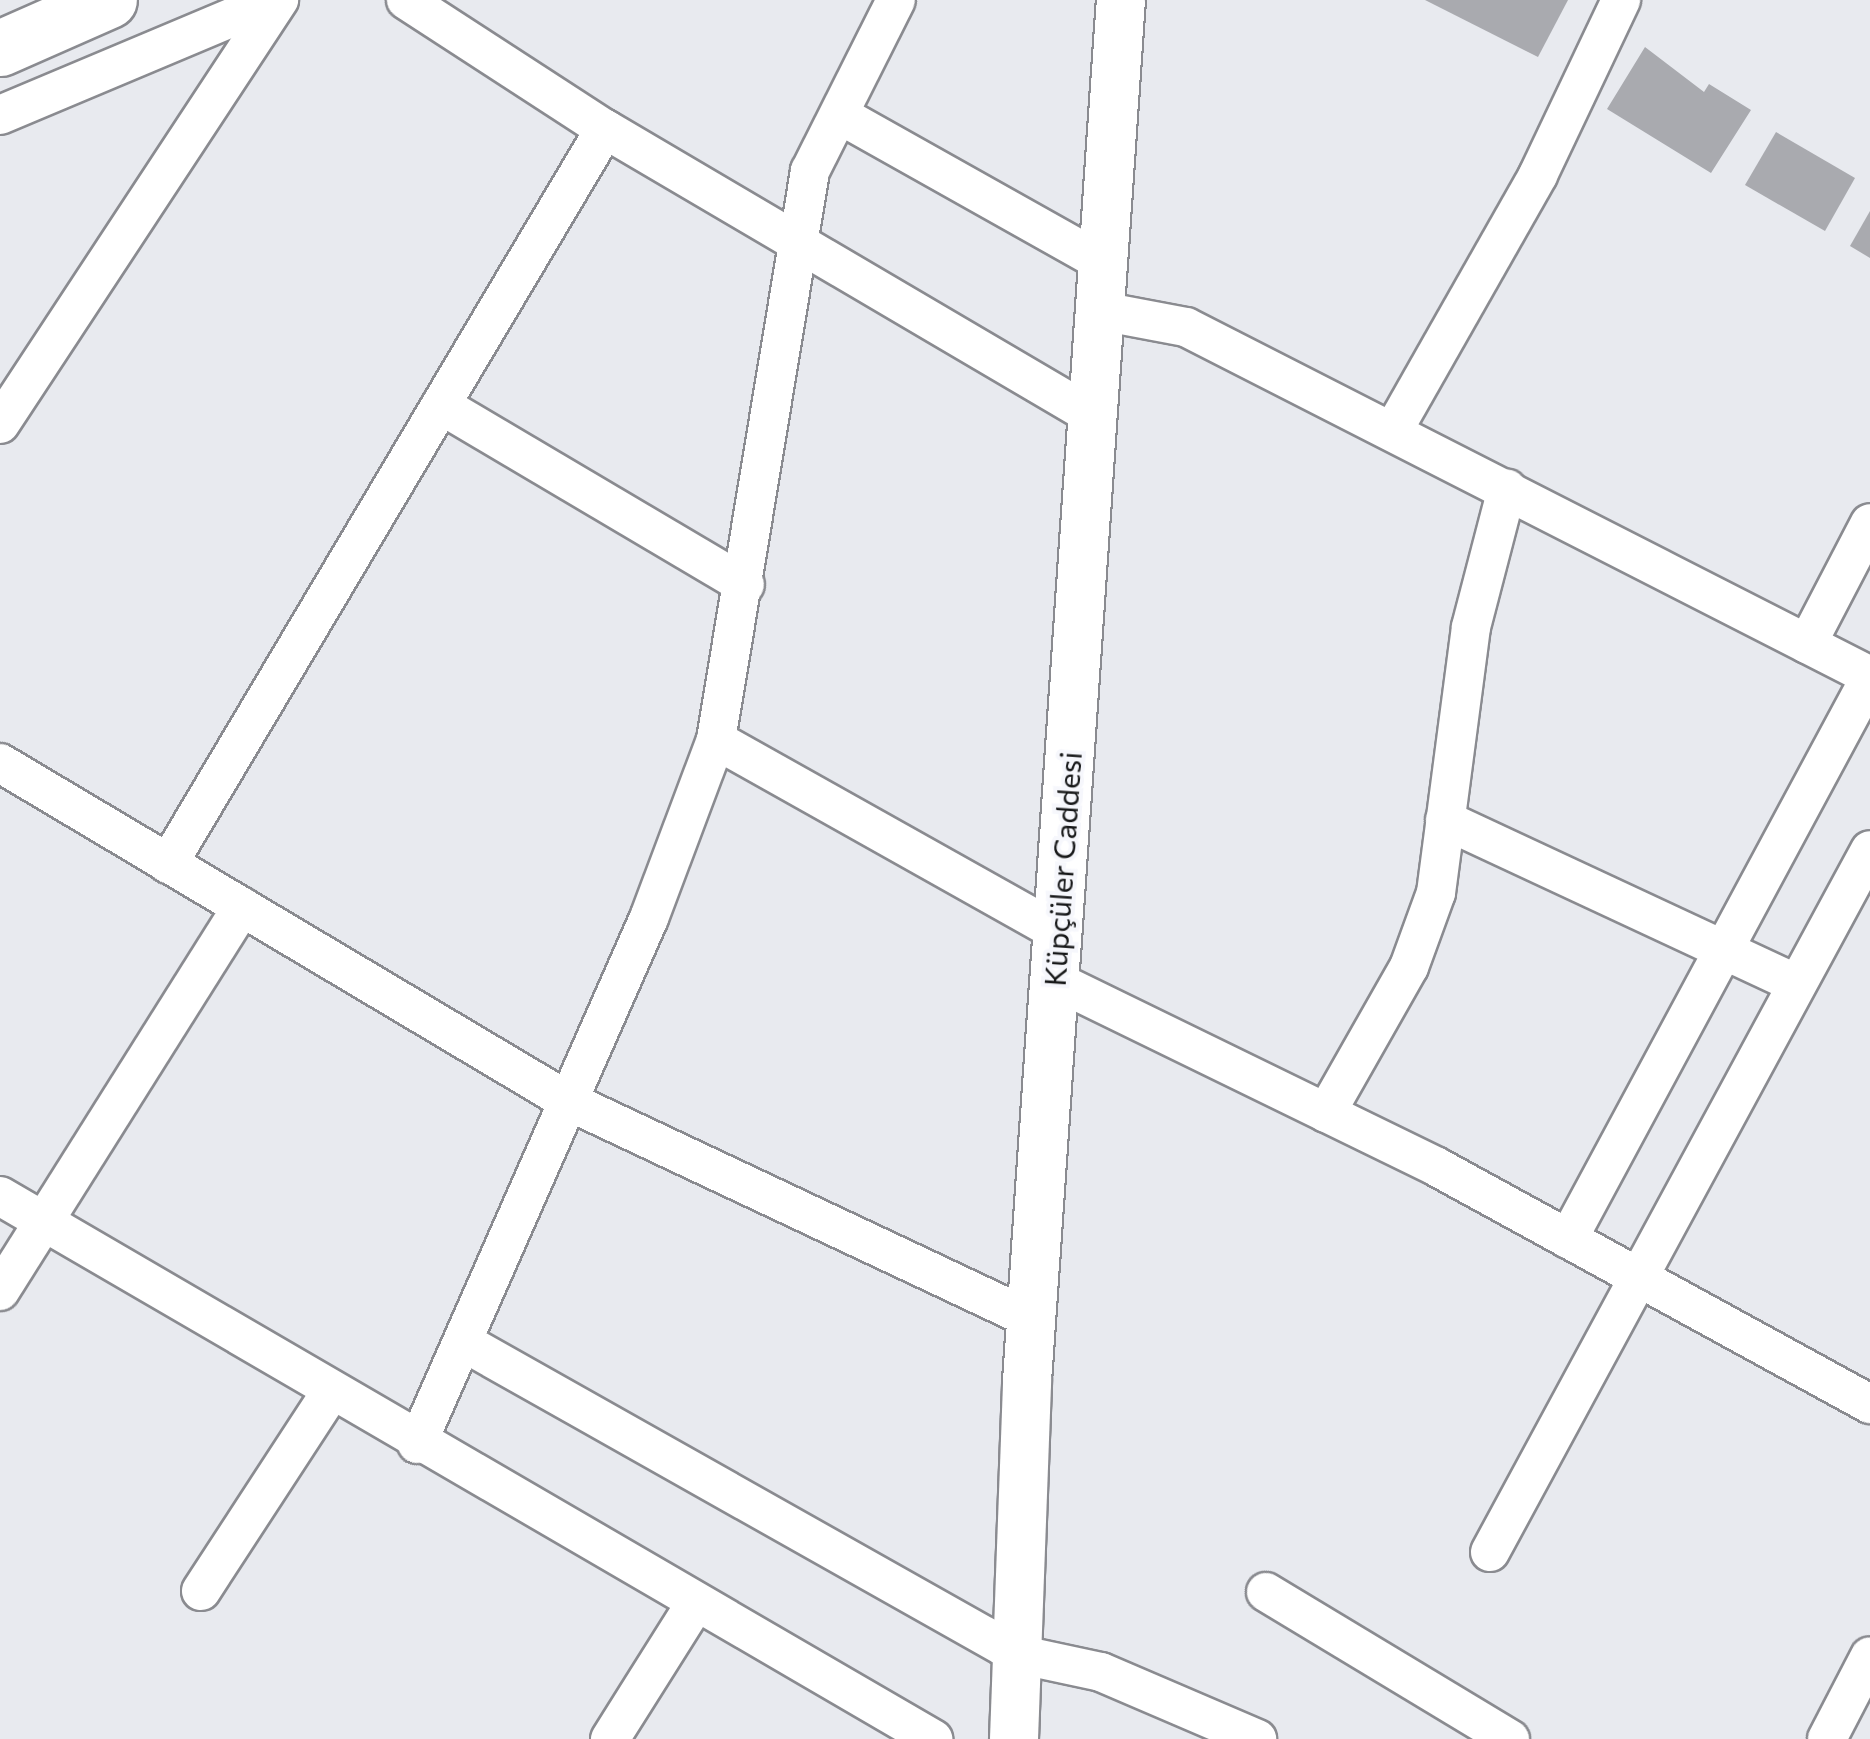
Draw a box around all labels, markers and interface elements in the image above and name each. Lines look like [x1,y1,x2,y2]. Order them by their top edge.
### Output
street label: Küpçüler Caddesi [1036,750,1088,988]

